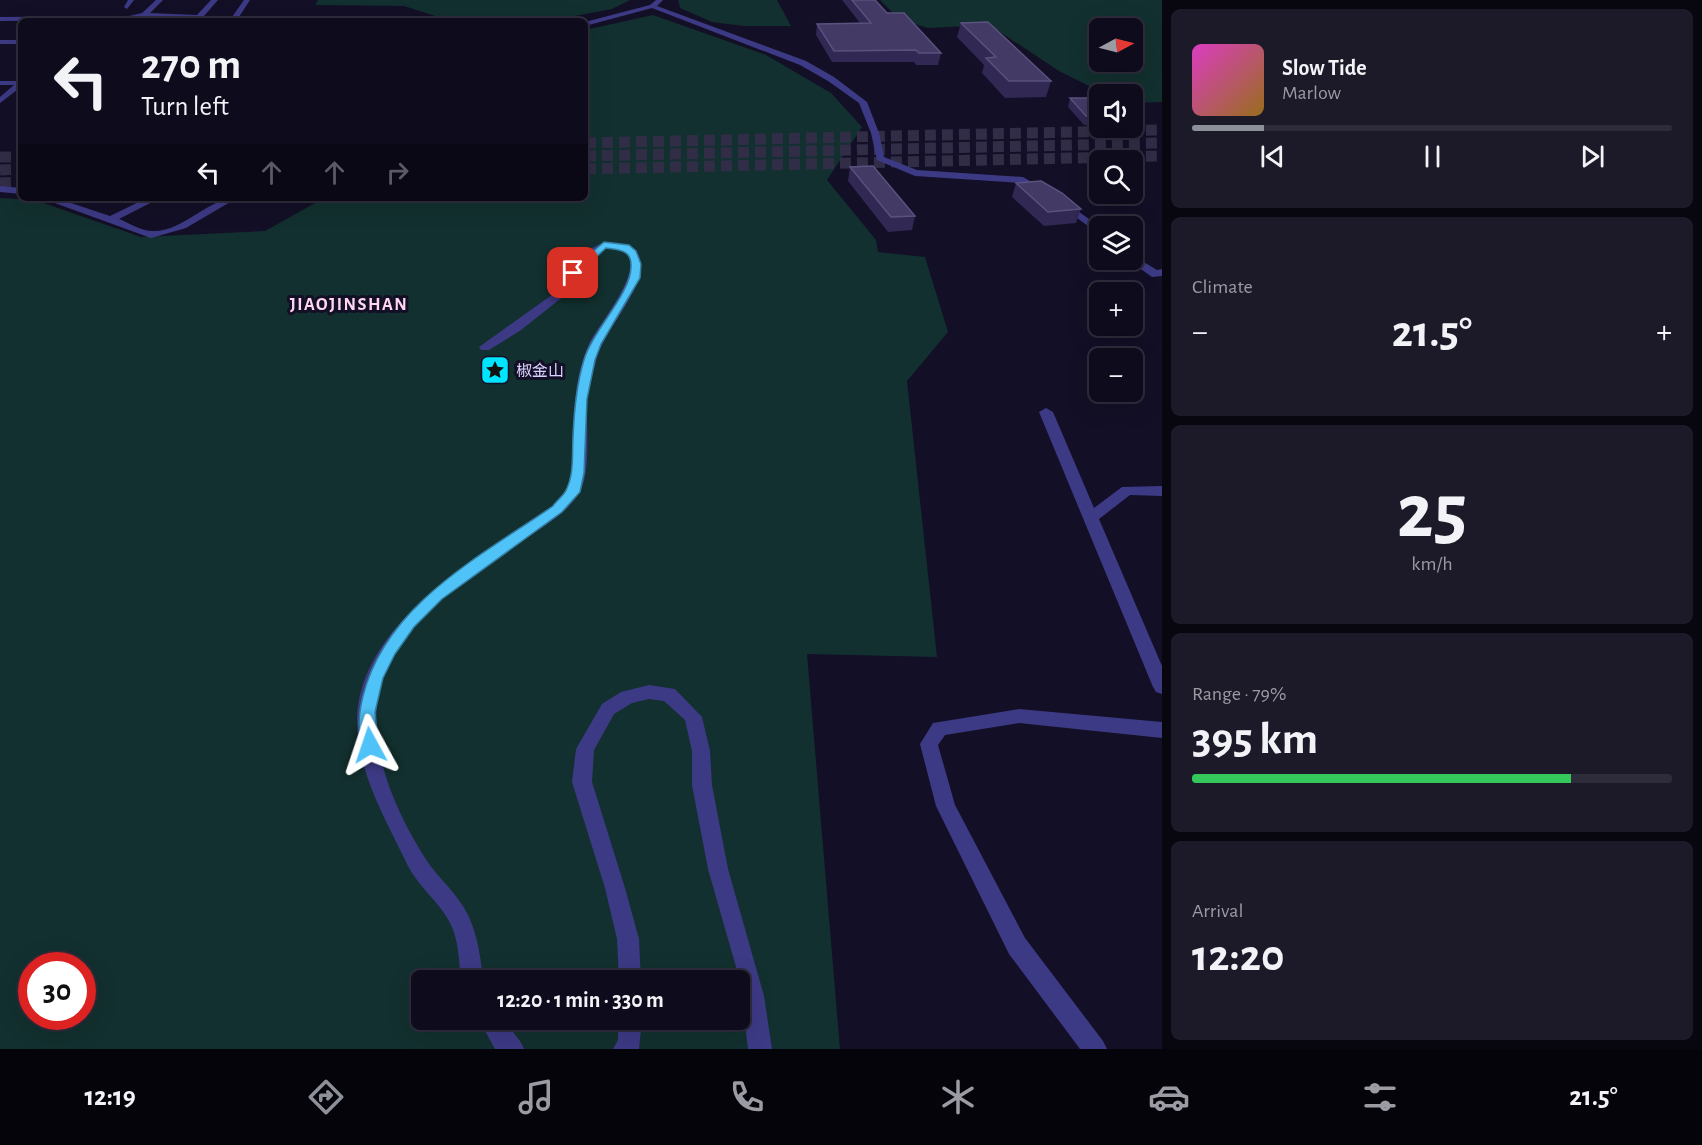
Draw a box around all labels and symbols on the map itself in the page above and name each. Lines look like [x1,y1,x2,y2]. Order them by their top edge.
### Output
north arrow [1089,18,1143,72]
pin [547,247,598,298]
district label: JIAOJINSHAN [290,296,408,314]
place icon: 椒金山 [479,354,511,386]
place label: 椒金山 [516,362,564,379]
position arrow [338,713,402,777]
speed limit sign: 30 [18,952,96,1030]

